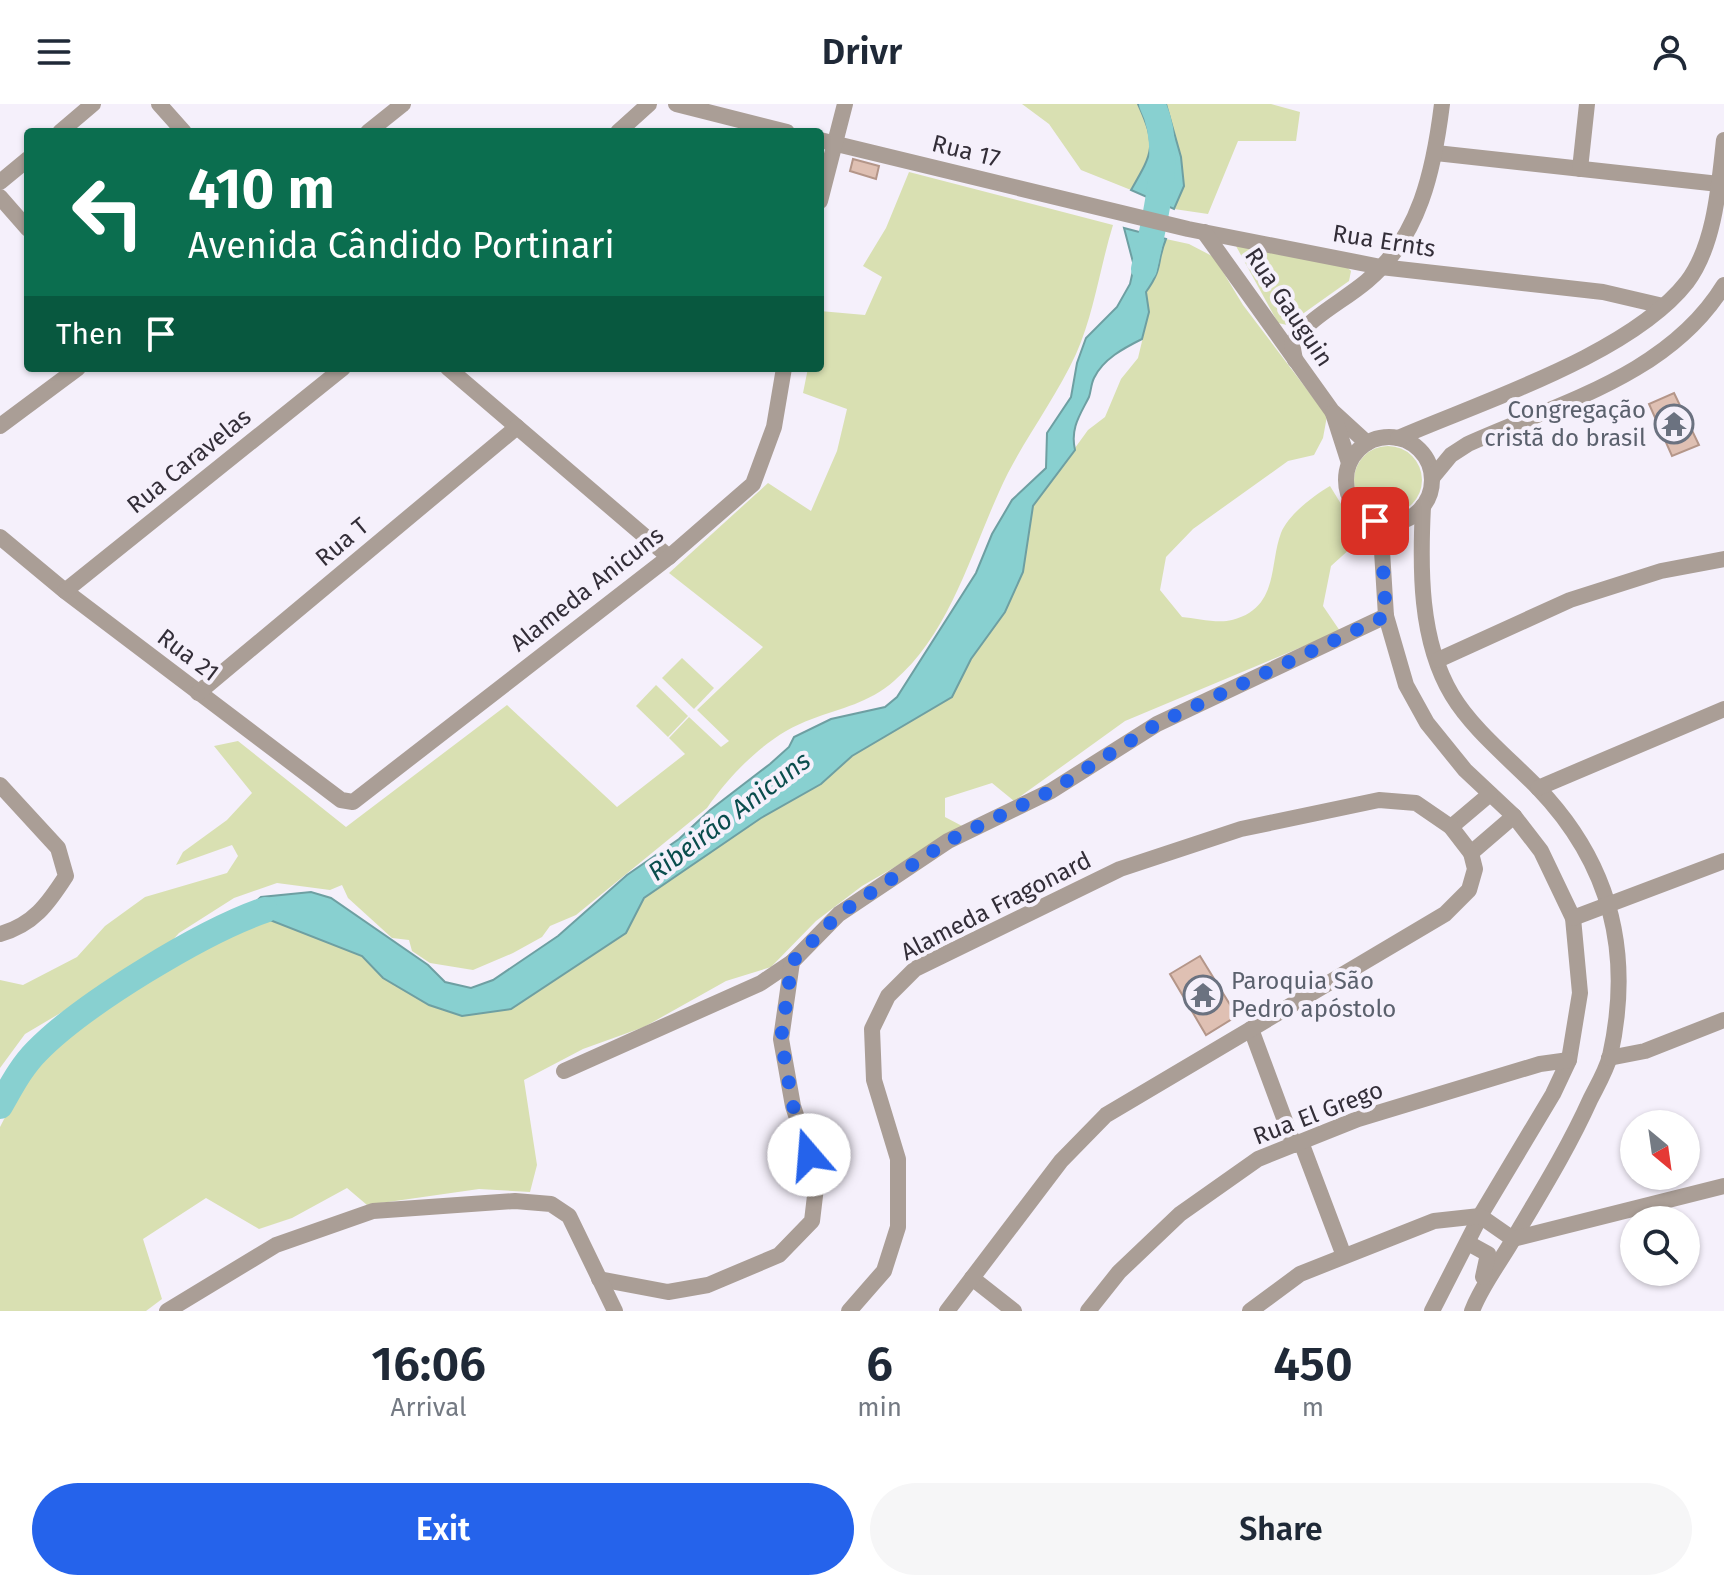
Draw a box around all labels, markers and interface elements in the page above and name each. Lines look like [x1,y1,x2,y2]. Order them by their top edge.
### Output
icon: menu [32,30,76,74]
text: Drivr [822,30,902,74]
icon: person [1648,30,1692,74]
street label: Rua 17 [929,129,1003,173]
text: 410 m [188,156,335,223]
icon: left [56,160,160,264]
street label: Rua Ernts [1331,219,1437,263]
text: Avenida Cândido Portinari [188,224,615,268]
street label: Rua Gauguin [1239,242,1339,372]
icon: arrive [139,312,183,356]
text: Then [56,316,123,352]
place label: Congregação cristã do brasil [1484,396,1646,452]
street label: Rua Caravelas [122,403,256,519]
temple icon: Congregação cristã do brasil [1653,403,1695,445]
pin [1341,487,1409,555]
icon: arrive [1353,499,1397,543]
street label: Rua T [310,512,375,572]
street label: Alameda Anicuns [505,521,669,657]
street label: Rua 21 [152,623,224,687]
water label: Ribeirão Anicuns [642,745,817,888]
street label: Alameda Fragonard [896,846,1096,966]
place label: Paroquia São Pedro apóstolo [1231,967,1396,1023]
temple icon: Paroquia São Pedro apóstolo [1182,974,1224,1016]
street label: Rua El Grego [1249,1075,1387,1151]
north arrow [1620,1110,1700,1190]
map controls [1620,1110,1700,1286]
position arrow [767,1113,851,1197]
button: search [1620,1206,1700,1286]
text: 16:06 [371,1335,486,1393]
text: 6 [866,1335,893,1393]
text: 450 [1273,1335,1353,1393]
text: Arrival [390,1392,467,1423]
text: min [857,1392,902,1423]
text: m [1302,1392,1324,1423]
button: Exit [32,1483,854,1575]
button: Share [870,1483,1692,1575]

